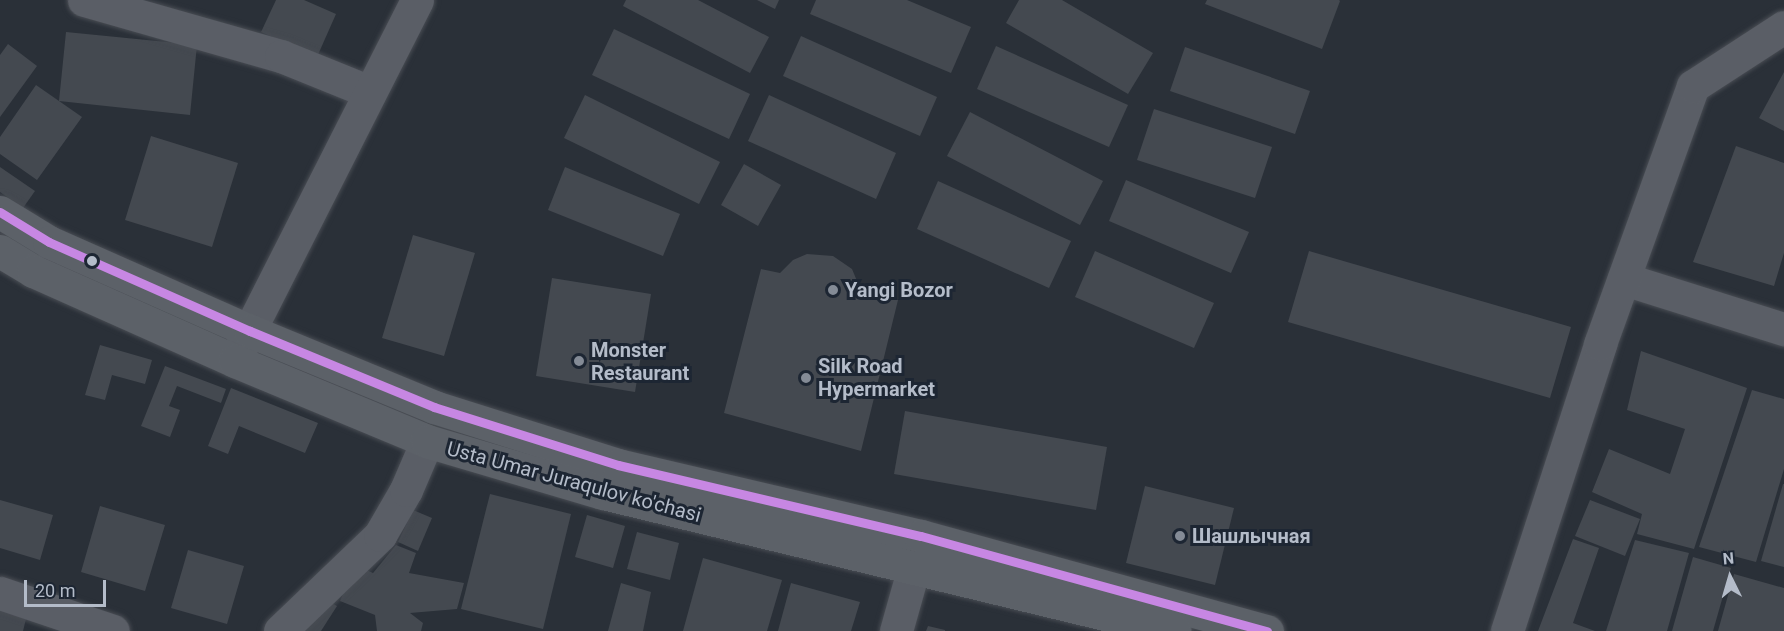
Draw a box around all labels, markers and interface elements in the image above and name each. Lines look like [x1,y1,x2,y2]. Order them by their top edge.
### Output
unlabelled marker [86,255,98,267]
place label: Yangi Bozor [845,278,953,302]
marker: Yangi Bozor [826,283,840,297]
place label: Monster Restaurant [591,338,689,385]
marker: Monster Restaurant [572,354,586,368]
place label: Silk Road Hypermarket [818,354,935,401]
marker: Silk Road Hypermarket [799,371,813,385]
street label: Usta Umar Juraqulov ko'chasi [444,437,704,527]
place label: Шашлычная [1192,524,1311,548]
marker: Шашлычная [1173,529,1187,543]
north arrow [1700,547,1760,607]
text: N [1722,549,1735,569]
scale bar [27,568,110,606]
text: 20 m [35,580,75,601]

